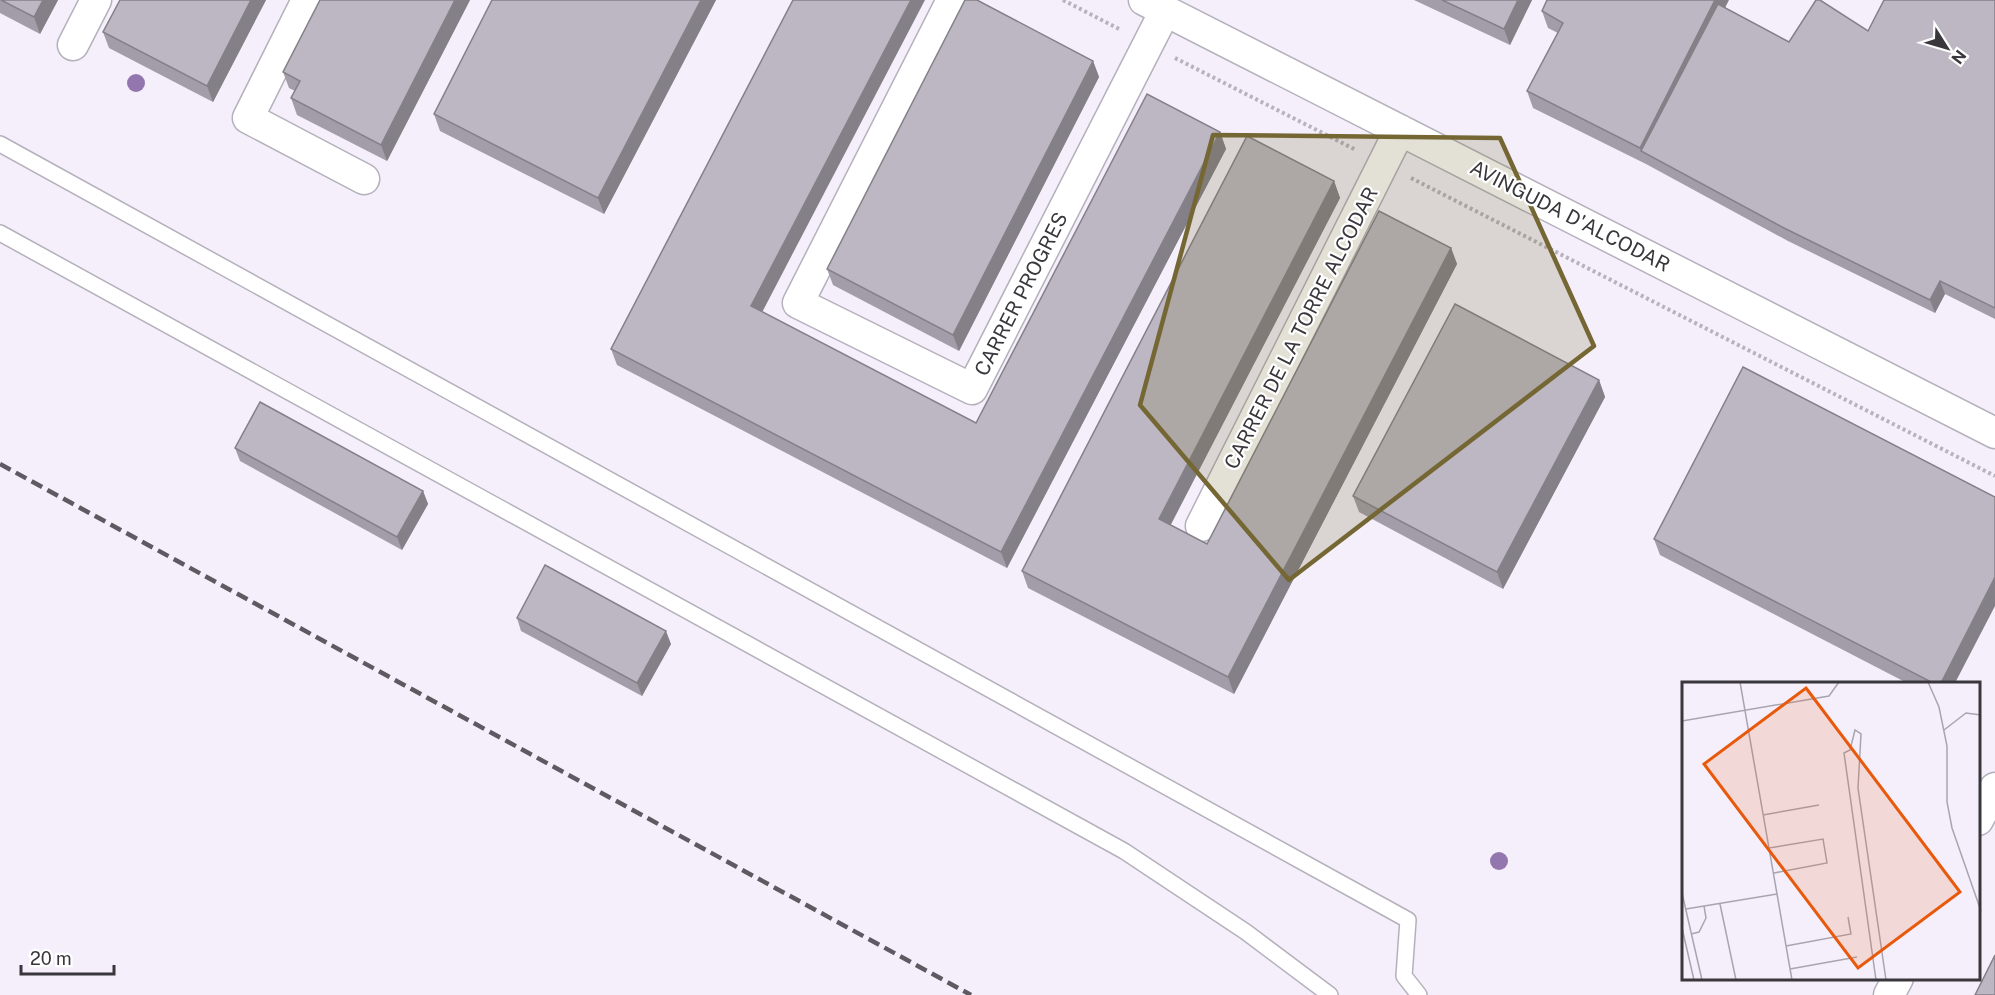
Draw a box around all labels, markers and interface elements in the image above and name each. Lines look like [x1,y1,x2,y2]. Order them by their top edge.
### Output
north arrow [1917,18,1977,78]
text: N [1947,46,1970,67]
street label: AVINGUDA D'ALCODAR [1466,155,1674,277]
street label: CARRER DE LA TORRE ALCODAR [1219,183,1383,473]
street label: CARRER PROGRES [969,208,1073,380]
inset map [1682,682,1980,980]
scale bar [21,938,114,976]
text: 20 m [30,948,72,969]

